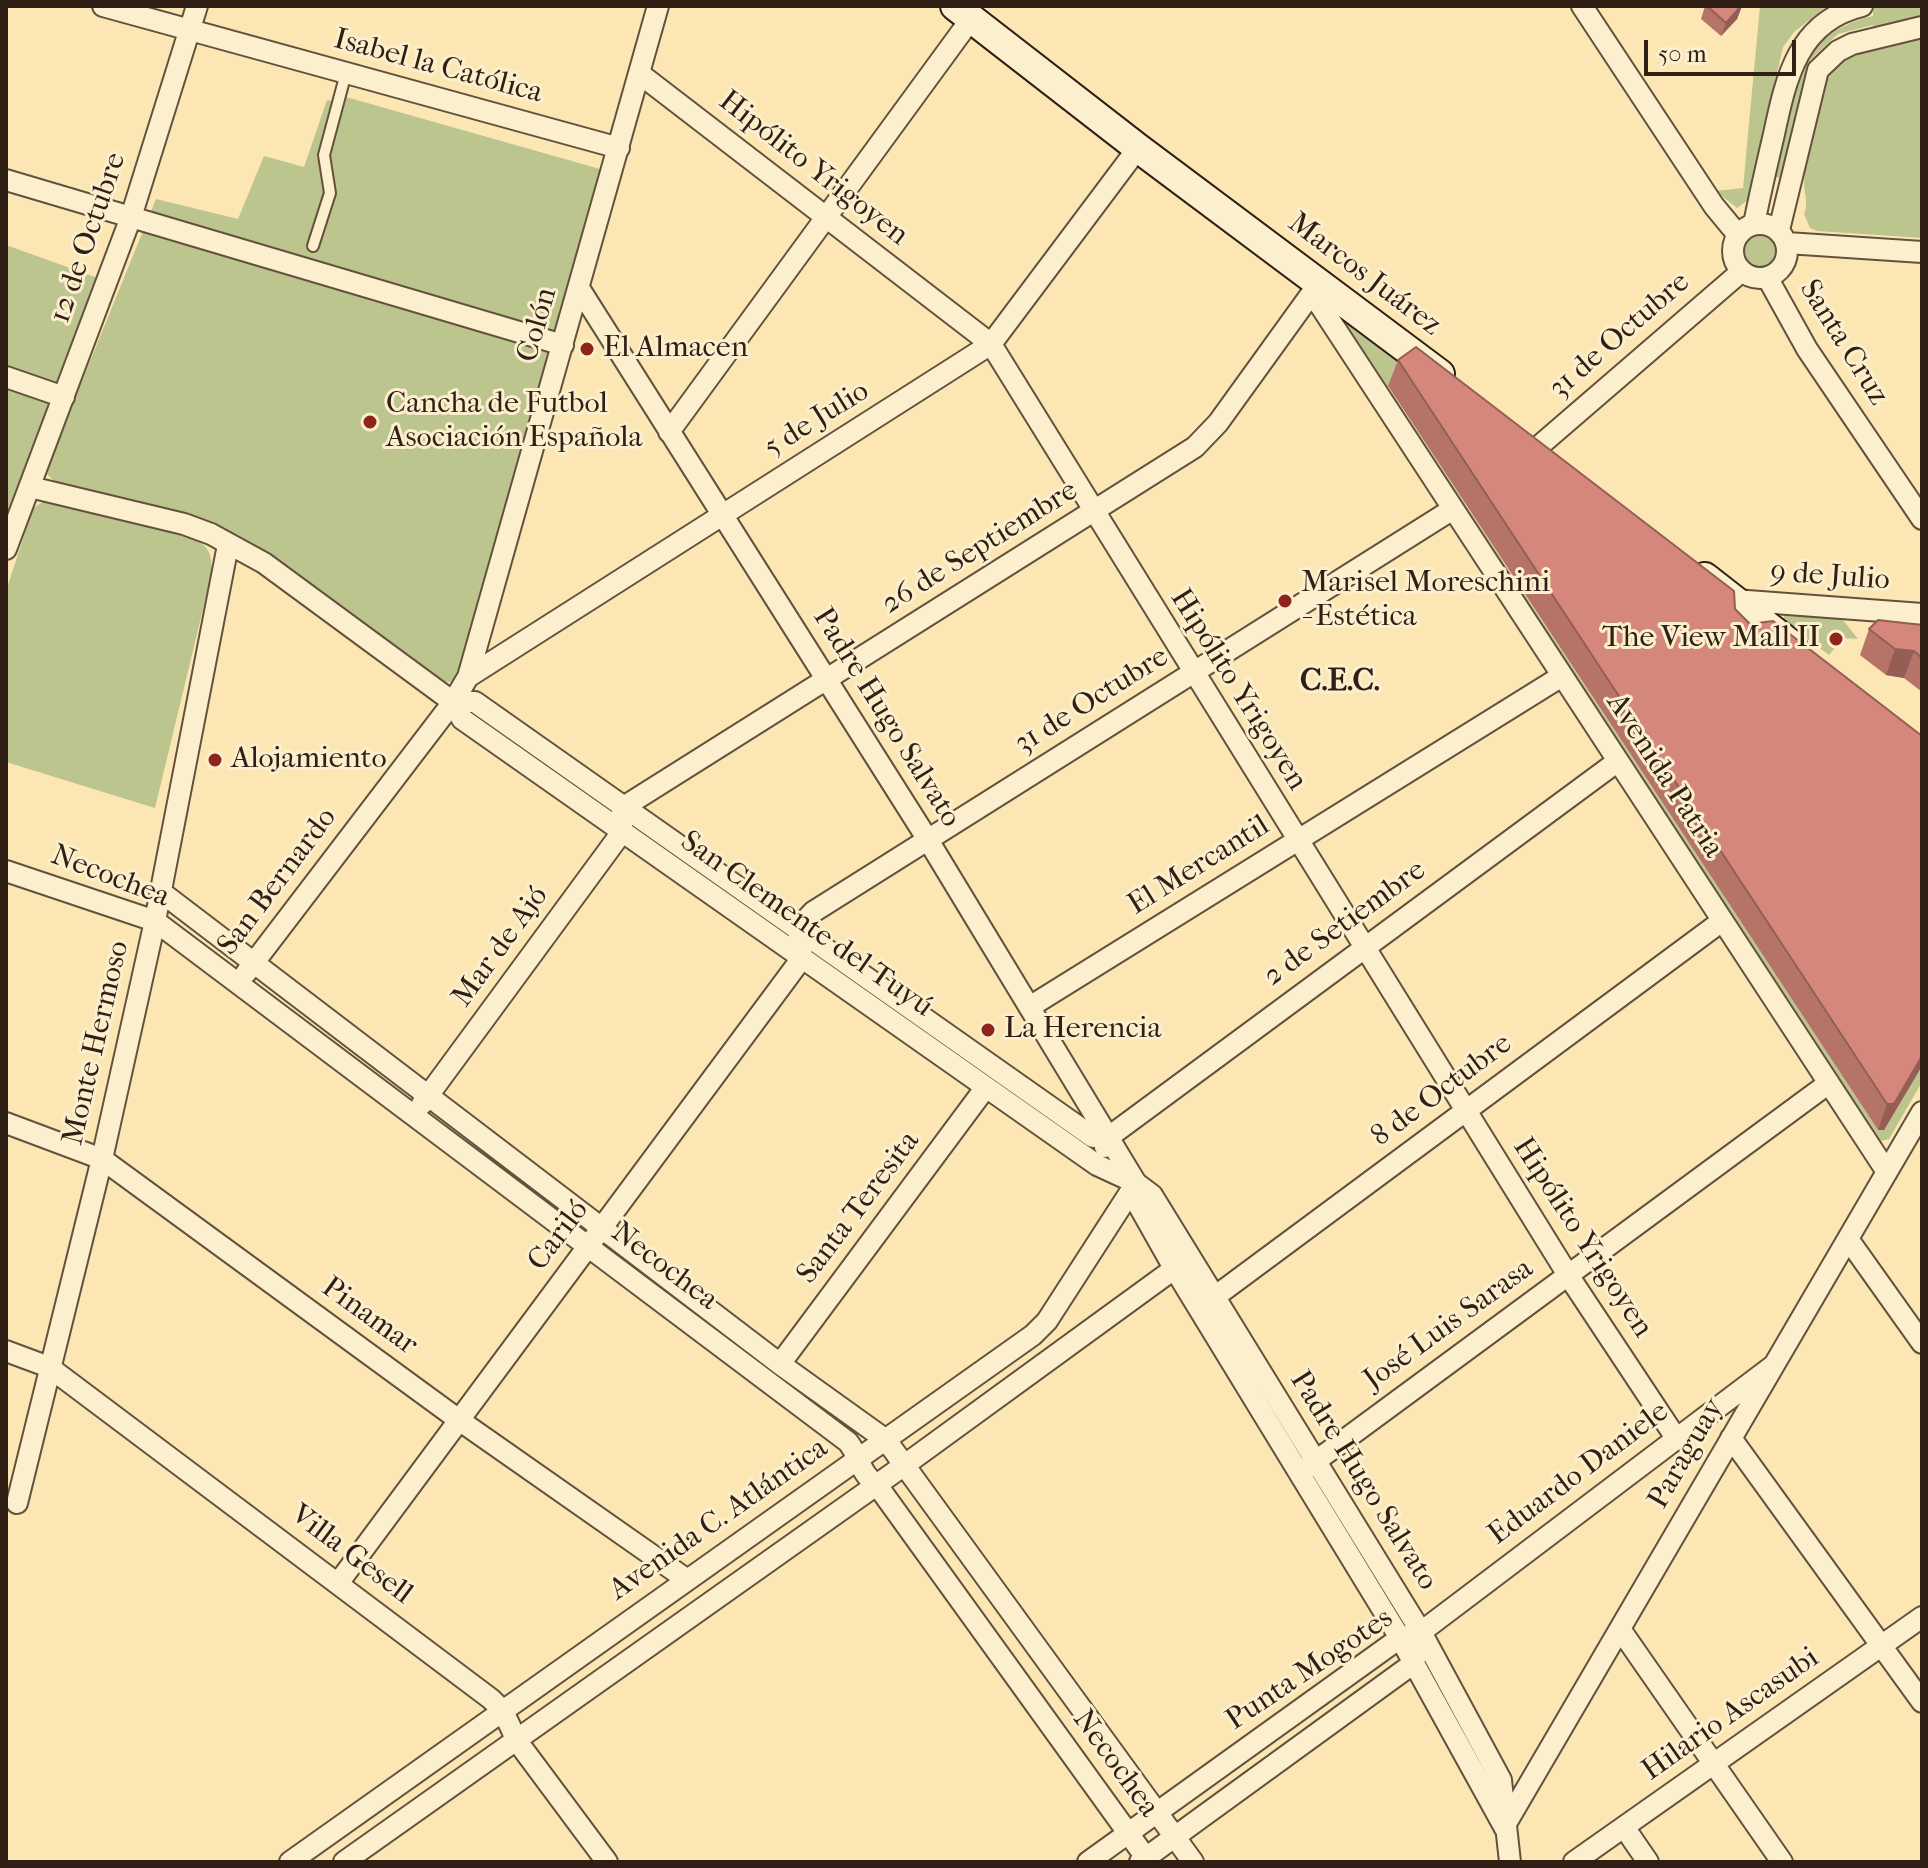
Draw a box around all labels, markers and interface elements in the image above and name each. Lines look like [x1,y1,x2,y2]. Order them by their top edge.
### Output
street label: Isabel la Católica [330,22,546,112]
scale bar [1648,24,1800,74]
text: 50 m [1658,40,1707,68]
street label: Hipólito Yrigoyen [711,84,915,254]
street label: 12 de Octubre [43,148,135,328]
street label: Marcos Juárez [1280,206,1448,344]
street label: 31 de Octubre [1542,265,1698,407]
street label: Santa Cruz [1790,274,1896,412]
street label: Colón [510,284,566,366]
place label: El Almacen [603,331,748,367]
marker: El Almacen [578,340,596,358]
street label: 5 de Julio [758,374,876,466]
place label: Cancha de Futbol Asociación Española [386,387,642,458]
marker: Cancha de Futbol Asociación Española [361,413,379,431]
street label: 26 de Septiembre [875,473,1085,623]
street label: 9 de Julio [1769,555,1891,599]
place label: Marisel Moreschini - Estética [1301,566,1550,636]
street label: Hipólito Yrigoyen [1162,583,1314,797]
marker: Marisel Moreschini - Estética [1276,592,1294,610]
street label: Padre Hugo Salvato [804,602,968,834]
place label: The View Mall II [1602,621,1820,657]
marker: The View Mall II [1827,630,1845,648]
street label: 31 de Octubre [1008,639,1176,763]
district label: C.E.C. [1300,663,1380,701]
street label: Avenida Patria [1598,687,1730,865]
place label: Alojamiento [231,742,387,778]
marker: Alojamiento [206,751,224,769]
street label: San Bernardo [211,801,345,963]
street label: El Mercantil [1122,808,1276,924]
street label: San Clemente del Tuyú [673,824,939,1026]
street label: Necochea [46,838,174,916]
street label: 2 de Setiembre [1257,853,1433,995]
street label: Mar de Ajó [445,880,557,1014]
street label: Monte Hermoso [56,937,138,1149]
place label: La Herencia [1004,1012,1161,1048]
marker: La Herencia [979,1021,997,1039]
street label: 8 de Octubre [1365,1026,1519,1156]
street label: Santa Teresita [790,1125,928,1291]
street label: Hipólito Yrigoyen [1504,1131,1660,1345]
street label: Cariló [521,1194,597,1278]
street label: Necochea [604,1215,724,1319]
street label: José Luis Sarasa [1357,1251,1541,1399]
street label: Pinamar [314,1270,424,1364]
street label: Padre Hugo Salvato [1281,1365,1445,1597]
street label: Paraguay [1641,1393,1733,1515]
street label: Eduardo Daniele [1482,1395,1676,1553]
street label: Avenida C. Atlántica [603,1431,835,1609]
street label: Villa Gesell [283,1497,419,1613]
street label: Punta Mogotes [1220,1601,1400,1739]
street label: Hilario Ascasubi [1636,1641,1826,1789]
street label: Necochea [1064,1703,1166,1825]

